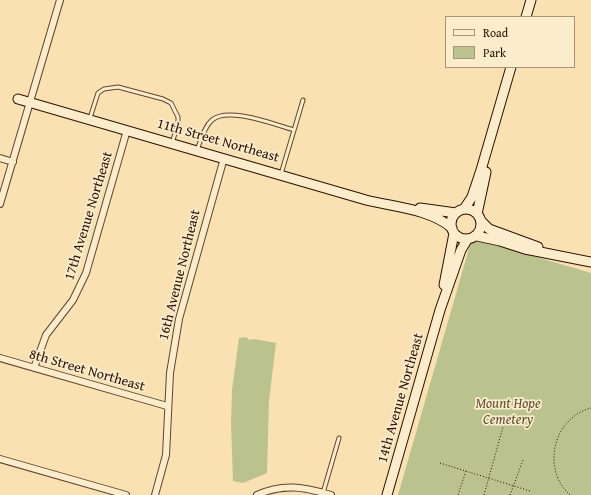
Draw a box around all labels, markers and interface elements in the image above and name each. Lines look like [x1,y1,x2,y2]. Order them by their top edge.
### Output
legend [445,16,575,68]
text: Road [483,24,508,41]
text: Park [483,44,506,61]
street label: 11th Street Northeast [155,116,281,166]
street label: 17th Avenue Northeast [61,149,117,283]
street label: 16th Avenue Northeast [156,208,204,342]
street label: 14th Avenue Northeast [374,331,428,465]
street label: 8th Street Northeast [27,346,147,396]
park label: Mount Hope Cemetery [475,396,541,428]

